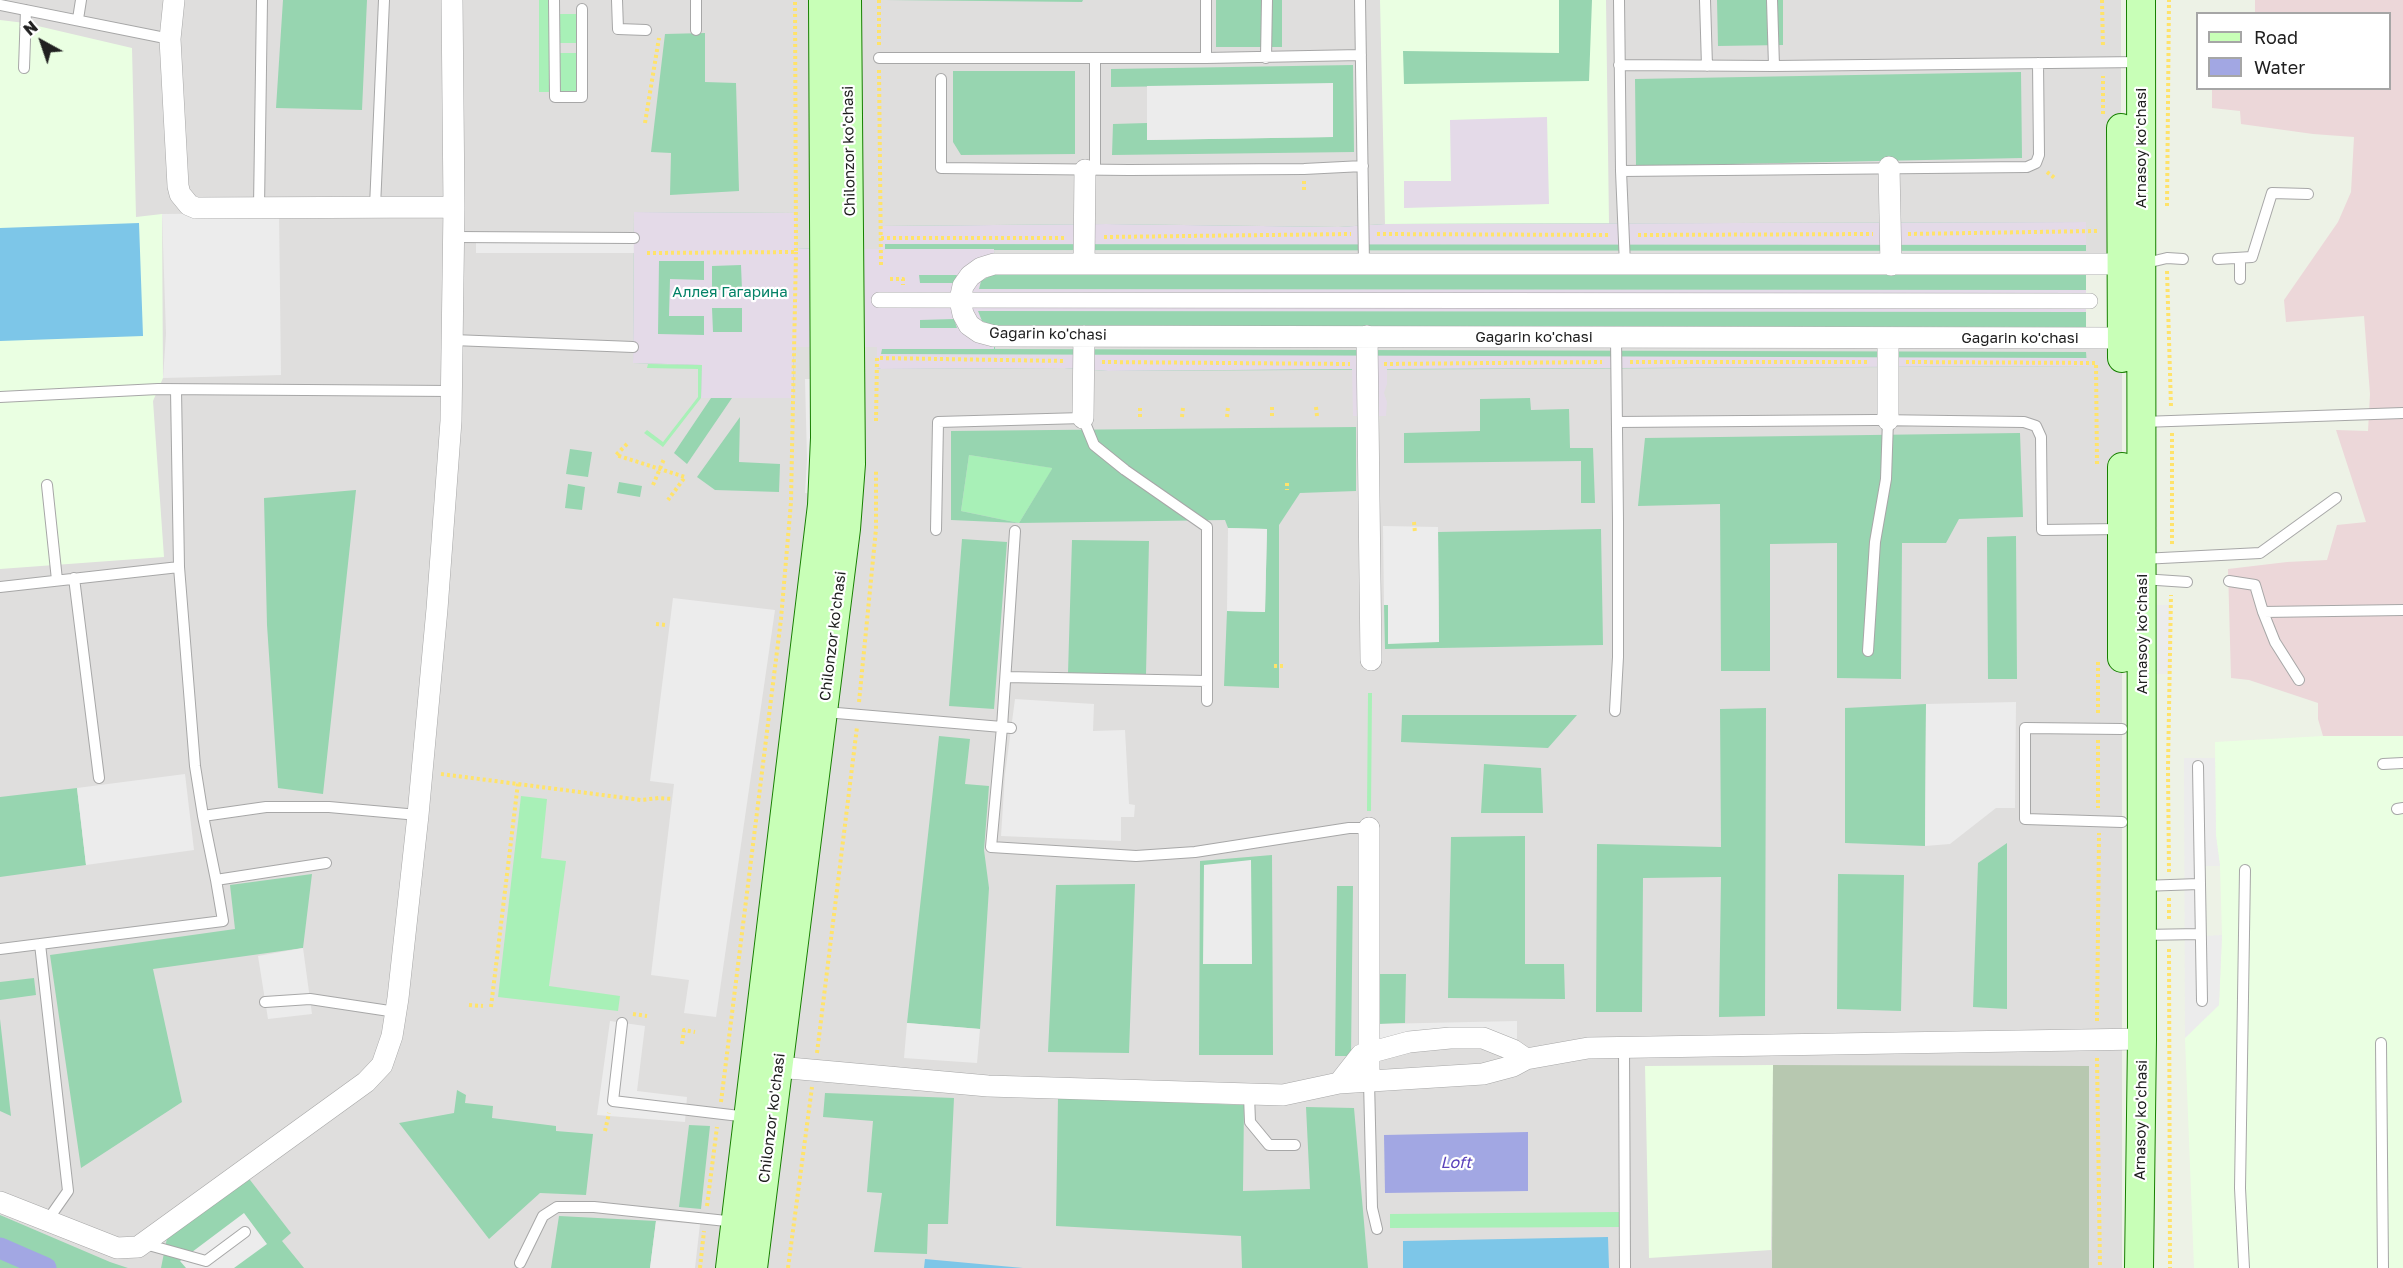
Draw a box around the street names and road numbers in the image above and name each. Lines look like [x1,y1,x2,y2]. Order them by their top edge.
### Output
street label: Chilonzor ko'chasi [839,86,859,216]
street label: Arnasoy ko'chasi [2132,88,2150,208]
street label: Gagarin ko'chasi [989,324,1107,344]
street label: Gagarin ko'chasi [1475,328,1593,346]
street label: Gagarin ko'chasi [1961,329,2079,347]
street label: Chilonzor ko'chasi [816,570,850,702]
street label: Arnasoy ko'chasi [2133,574,2151,694]
street label: Chilonzor ko'chasi [755,1052,789,1184]
street label: Arnasoy ko'chasi [2131,1060,2151,1180]

